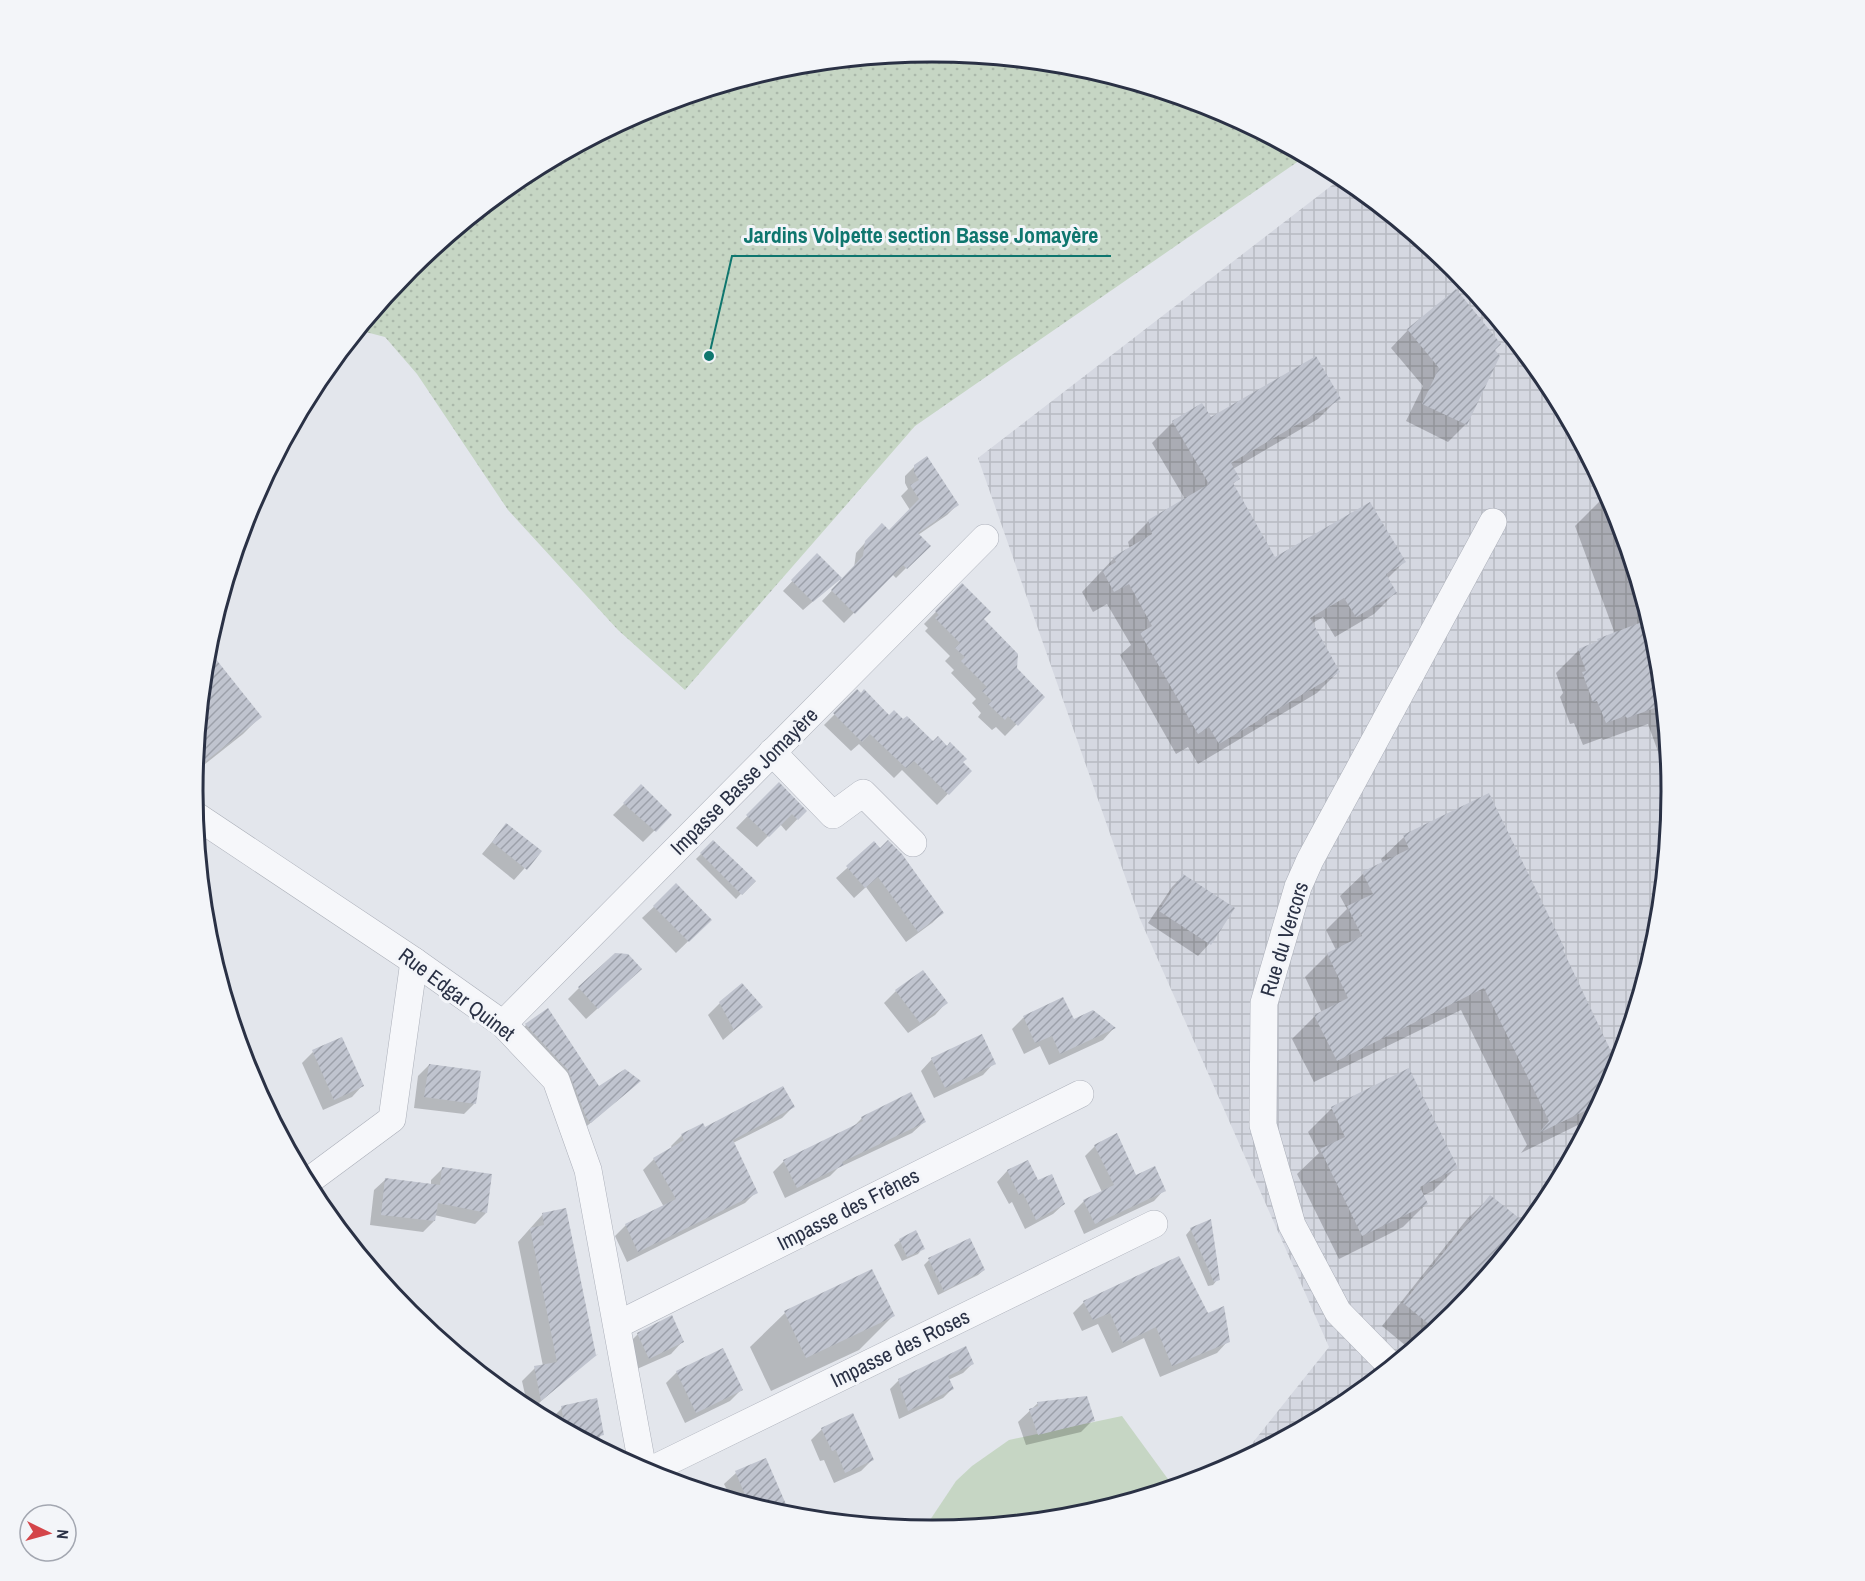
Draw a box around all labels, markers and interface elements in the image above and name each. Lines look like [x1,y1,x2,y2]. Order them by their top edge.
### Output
callout: Jardins Volpette section Basse Jomayère [732,216,1111,256]
text: Jardins Volpette section Basse Jomayère [744,220,1098,250]
street label: Impasse Basse Jomayère [664,701,824,861]
street label: Rue du Vercors [1253,878,1315,1000]
street label: Rue Edgar Quinet [393,941,521,1047]
street label: Impasse des Frênes [772,1161,924,1257]
street label: Impasse des Roses [826,1302,974,1394]
north arrow [18,1503,78,1563]
text: N [52,1529,74,1540]

